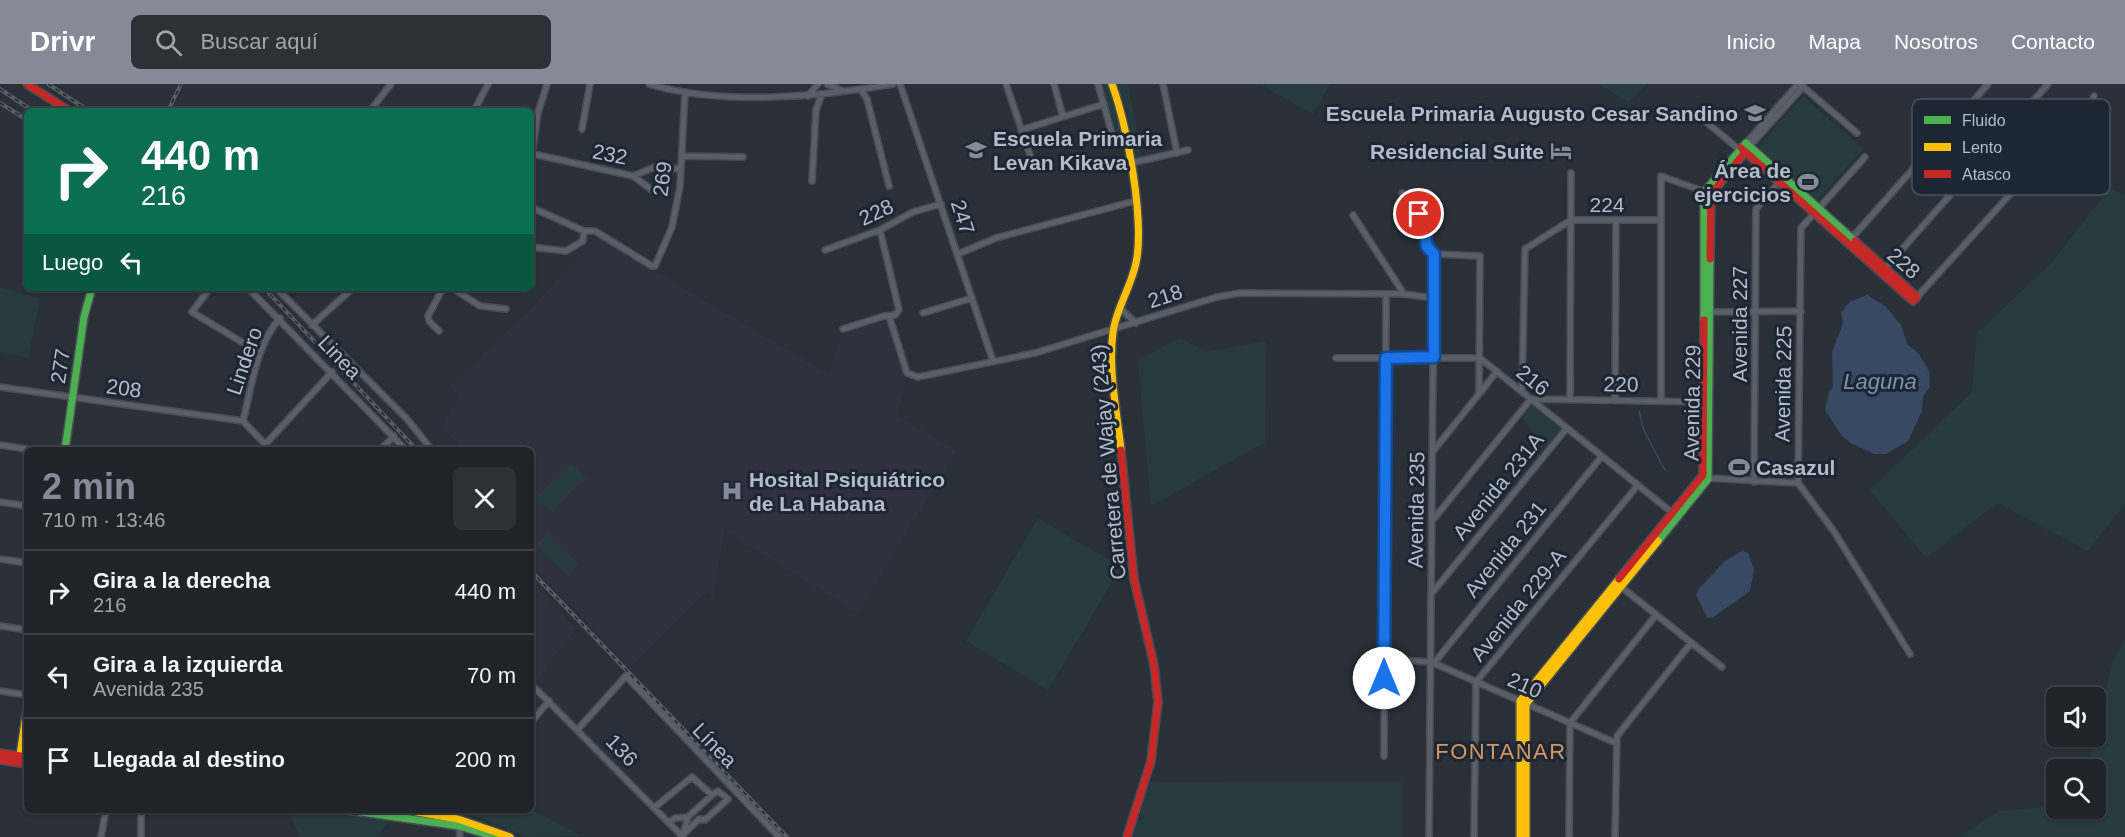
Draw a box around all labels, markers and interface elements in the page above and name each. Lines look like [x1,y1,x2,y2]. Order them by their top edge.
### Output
search box [131,15,551,69]
text: Drivr [30,26,95,57]
icon: search [152,26,185,59]
text: Buscar aquí [200,29,318,54]
text: Inicio [1726,30,1775,53]
text: Mapa [1808,30,1861,53]
text: Nosotros [1894,30,1978,53]
text: Contacto [2011,30,2095,53]
legend [1912,99,2110,195]
school or university icon: Escuela Primaria Augusto Cesar Sandino [1743,101,1767,125]
place label: Escuela Primaria Augusto Cesar Sandino [1326,102,1738,125]
text: Fluido [1962,112,2006,129]
place label: Escuela Primaria Levan Kikava [993,127,1163,174]
icon: right [42,132,120,210]
text: 440 m [141,132,260,179]
school or university icon: Escuela Primaria Levan Kikava [964,138,988,162]
street label: 232 [591,139,629,169]
hotel icon: Residencial Suite [1549,139,1573,163]
text: Lento [1962,139,2002,156]
place label: Residencial Suite [1370,140,1544,163]
place label: Área de ejercicios [1694,159,1791,206]
street label: 269 [648,160,676,198]
text: Atasco [1962,166,2011,183]
sports icon: Área de ejercicios [1796,170,1820,194]
text: 216 [141,181,186,211]
pin [1393,188,1444,239]
street label: 224 [1589,193,1625,216]
street label: 228 [855,194,897,230]
street label: 247 [947,197,979,237]
icon: arrive [1402,197,1435,230]
street label: 228 [1883,243,1925,283]
icon: left [115,246,148,279]
text: Luego [42,250,103,275]
street label: Avenida 227 [1728,266,1751,382]
street label: 218 [1145,280,1185,312]
street label: Lindero [222,324,266,398]
street label: Avenida 225 [1770,326,1796,442]
street label: Linea [314,331,366,384]
street label: Carretera de Wajay (243) [1086,343,1130,581]
street label: Avenida 229 [1679,345,1705,461]
street label: 277 [46,347,74,385]
street label: 216 [1512,360,1554,400]
water label: Laguna [1843,369,1917,394]
street label: 220 [1603,372,1639,396]
street label: 208 [105,374,143,402]
street label: Avenida 231A [1448,428,1548,544]
street label: Avenida 235 [1403,452,1429,568]
sports icon: Casazul [1727,455,1751,479]
place label: Casazul [1756,456,1835,479]
text: 2 min [42,466,136,507]
button: close [453,467,516,530]
place label: Hosital Psiquiátrico de La Habana [749,468,945,515]
hospital icon: Hosital Psiquiátrico de La Habana [720,479,744,503]
street label: Avenida 231 [1459,497,1551,601]
text: 710 m · 13:46 [42,509,165,531]
street label: Avenida 229-A [1466,544,1570,666]
text: Gira a la derecha [93,568,270,593]
icon: right [42,576,75,609]
text: 440 m [455,579,516,604]
text: 216 [93,594,126,616]
position arrow [1352,646,1416,710]
text: Gira a la izquierda [93,652,283,677]
icon: left [42,660,75,693]
text: 70 m [467,663,516,688]
street label: 210 [1504,667,1546,703]
text: Avenida 235 [93,678,204,700]
map controls [2046,687,2106,819]
button: sound [2046,687,2106,747]
street label: Línea [688,718,742,772]
street label: 136 [602,729,642,771]
district label: FONTANAR [1435,739,1567,764]
icon: arrive [42,744,75,777]
text: Llegada al destino [93,747,285,772]
text: 200 m [455,747,516,772]
button: search [2046,759,2106,819]

